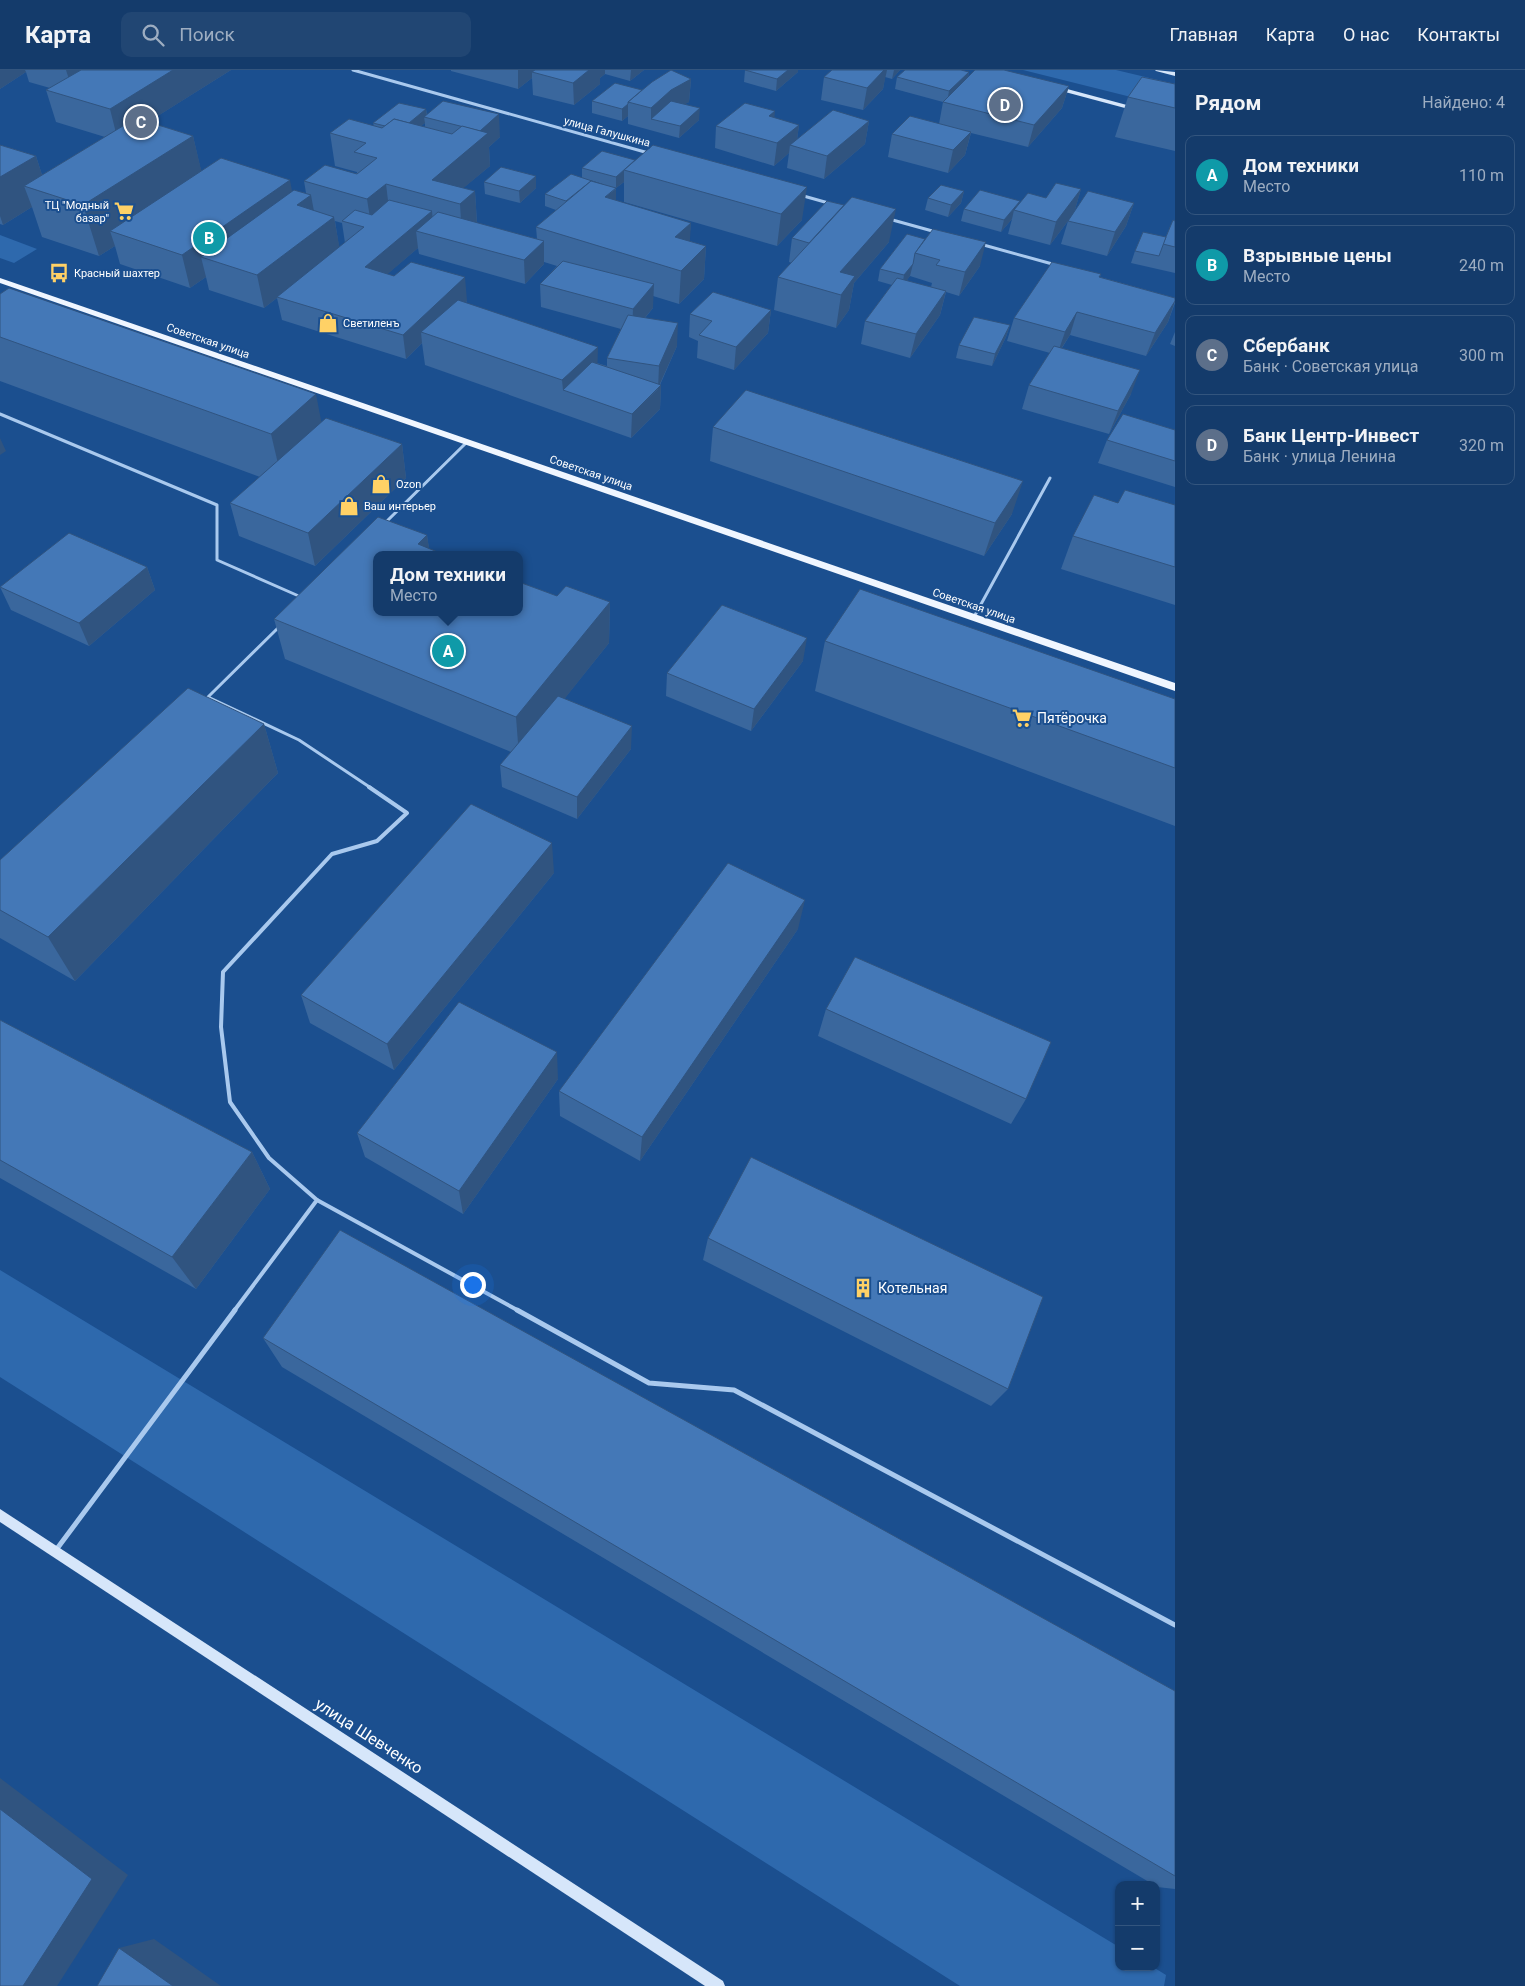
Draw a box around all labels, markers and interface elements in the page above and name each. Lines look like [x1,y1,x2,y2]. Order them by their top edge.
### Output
search box [121,12,471,57]
text: Карта [25,21,91,49]
icon: search [139,21,167,49]
text: Поиск [179,23,235,46]
text: Главная [1169,24,1238,45]
text: Карта [1266,24,1315,45]
text: О нас [1343,24,1389,45]
text: Контакты [1417,24,1500,45]
pin: D [989,86,1021,124]
text: Рядом [1195,91,1261,115]
text: Найдено: 4 [1422,93,1505,112]
pin: C [125,103,157,141]
street label: улица Галушкина [562,114,652,150]
text: Дом техники [1243,154,1359,177]
text: A [1207,166,1217,185]
text: 110 m [1459,166,1504,185]
text: Место [1243,177,1290,196]
place label: ТЦ "Модный базар" [45,199,109,225]
supermarket icon: ТЦ "Модный базар" [113,200,135,222]
pin: B [193,219,225,257]
text: Взрывные цены [1243,244,1392,267]
text: B [1207,256,1217,275]
text: 240 m [1459,256,1504,275]
bus stop icon: Красный шахтер [48,262,70,284]
place label: Красный шахтер [74,267,160,280]
text: Место [1243,267,1290,286]
shop icon: Светиленъ [317,312,339,334]
place label: Светиленъ [343,317,399,330]
street label: Советская улица [165,321,251,361]
text: Сбербанк [1243,334,1330,357]
text: C [1207,346,1217,365]
text: 300 m [1459,346,1504,365]
text: Банк · Советская улица [1243,357,1418,376]
text: Банк Центр-Инвест [1243,424,1419,447]
text: D [1207,436,1217,455]
text: 320 m [1459,436,1504,455]
text: Банк · улица Ленина [1243,447,1396,466]
street label: Советская улица [548,453,634,493]
shop icon: Ozon [370,473,392,495]
place label: Ozon [396,478,421,491]
shop icon: Ваш интерьер [338,495,360,517]
place label: Ваш интерьер [364,500,436,513]
popup [373,551,523,616]
text: Дом техники [390,563,506,586]
text: Место [390,586,437,605]
street label: Советская улица [931,586,1017,626]
pin: A [432,632,464,670]
supermarket icon: Пятёрочка [1011,707,1033,729]
place label: Пятёрочка [1037,710,1107,726]
your location [460,1272,486,1298]
building icon: Котельная [852,1277,874,1299]
place label: Котельная [878,1280,947,1296]
street label: улица Шевченко [312,1694,426,1778]
map controls [1115,1881,1160,1971]
button: + [1115,1881,1160,1926]
button: − [1115,1926,1160,1971]

